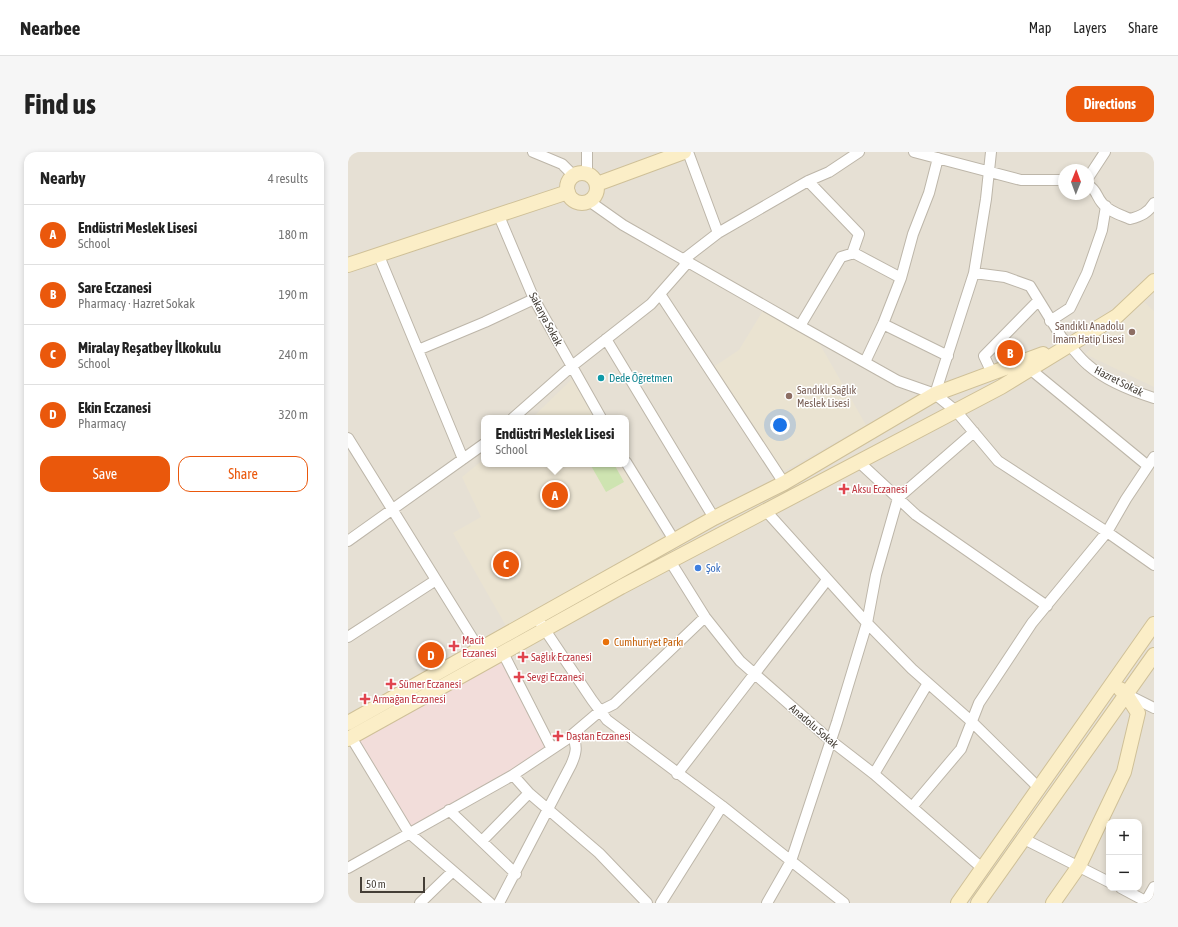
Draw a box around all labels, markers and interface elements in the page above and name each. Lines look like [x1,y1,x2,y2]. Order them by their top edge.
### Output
text: Nearbee [20,17,80,39]
text: Map [1029,20,1051,36]
text: Layers [1073,20,1106,36]
text: Share [1128,20,1158,36]
button: Directions [1066,86,1154,122]
text: Find us [24,88,96,120]
north arrow [1058,164,1094,200]
text: Nearby [40,168,86,188]
text: 4 results [268,171,308,186]
text: Endüstri Meslek Lisesi [78,219,197,236]
text: A [50,227,56,242]
text: 180 m [279,227,308,242]
text: School [78,236,110,251]
text: Sare Eczanesi [78,279,152,296]
text: B [50,287,56,302]
text: 190 m [279,287,308,302]
street label: Sakarya Sokak [527,290,565,348]
text: Pharmacy · Hazret Sokak [78,296,195,311]
place label: Sandıklı Anadolu İmam Hatip Lisesi [1053,320,1124,345]
marker: Sandıklı Anadolu İmam Hatip Lisesi [1127,327,1137,337]
pin: B [997,338,1023,368]
text: Miralay Reşatbey İlkokulu [78,339,221,356]
text: C [50,347,56,362]
text: 240 m [279,347,308,362]
text: School [78,356,110,371]
street label: Hazret Sokak [1093,364,1145,398]
place label: Dede Öğretmen [609,372,673,384]
marker: Dede Öğretmen [596,373,606,383]
place label: Sandıklı Sağlık Meslek Lisesi [797,384,857,409]
marker: Sandıklı Sağlık Meslek Lisesi [784,391,794,401]
text: Ekin Eczanesi [78,399,151,416]
text: D [49,407,57,422]
text: 320 m [279,407,308,422]
popup [481,415,629,467]
your location [770,415,790,435]
text: Pharmacy [78,416,126,431]
text: Endüstri Meslek Lisesi [495,425,615,442]
text: School [495,442,528,457]
button: Save [40,456,170,492]
button: Share [178,456,308,492]
pin: A [542,480,568,510]
place label: Aksu Eczanesi [852,483,908,495]
marker: Aksu Eczanesi [839,484,849,494]
pin: C [493,549,519,579]
place label: Şok [706,562,721,574]
marker: Şok [693,563,703,573]
place label: Macit Eczanesi [462,634,497,659]
place label: Cumhuriyet Parkı [614,636,683,648]
marker: Cumhuriyet Parkı [601,637,611,647]
pin: D [418,640,444,670]
marker: Macit Eczanesi [449,641,459,651]
place label: Sağlık Eczanesi [531,651,592,663]
marker: Sağlık Eczanesi [518,652,528,662]
place label: Sevgi Eczanesi [527,671,584,683]
marker: Sevgi Eczanesi [514,672,524,682]
place label: Sümer Eczanesi [399,678,461,690]
marker: Sümer Eczanesi [386,679,396,689]
place label: Armağan Eczanesi [373,693,446,705]
marker: Armağan Eczanesi [360,694,370,704]
street label: Anadolu Sokak [787,702,841,750]
place label: Daştan Eczanesi [566,730,631,742]
marker: Daştan Eczanesi [553,731,563,741]
map controls [1106,819,1142,891]
button: + [1106,819,1142,855]
button: − [1106,855,1142,891]
scale bar [360,875,425,894]
text: 50 m [366,878,386,890]

